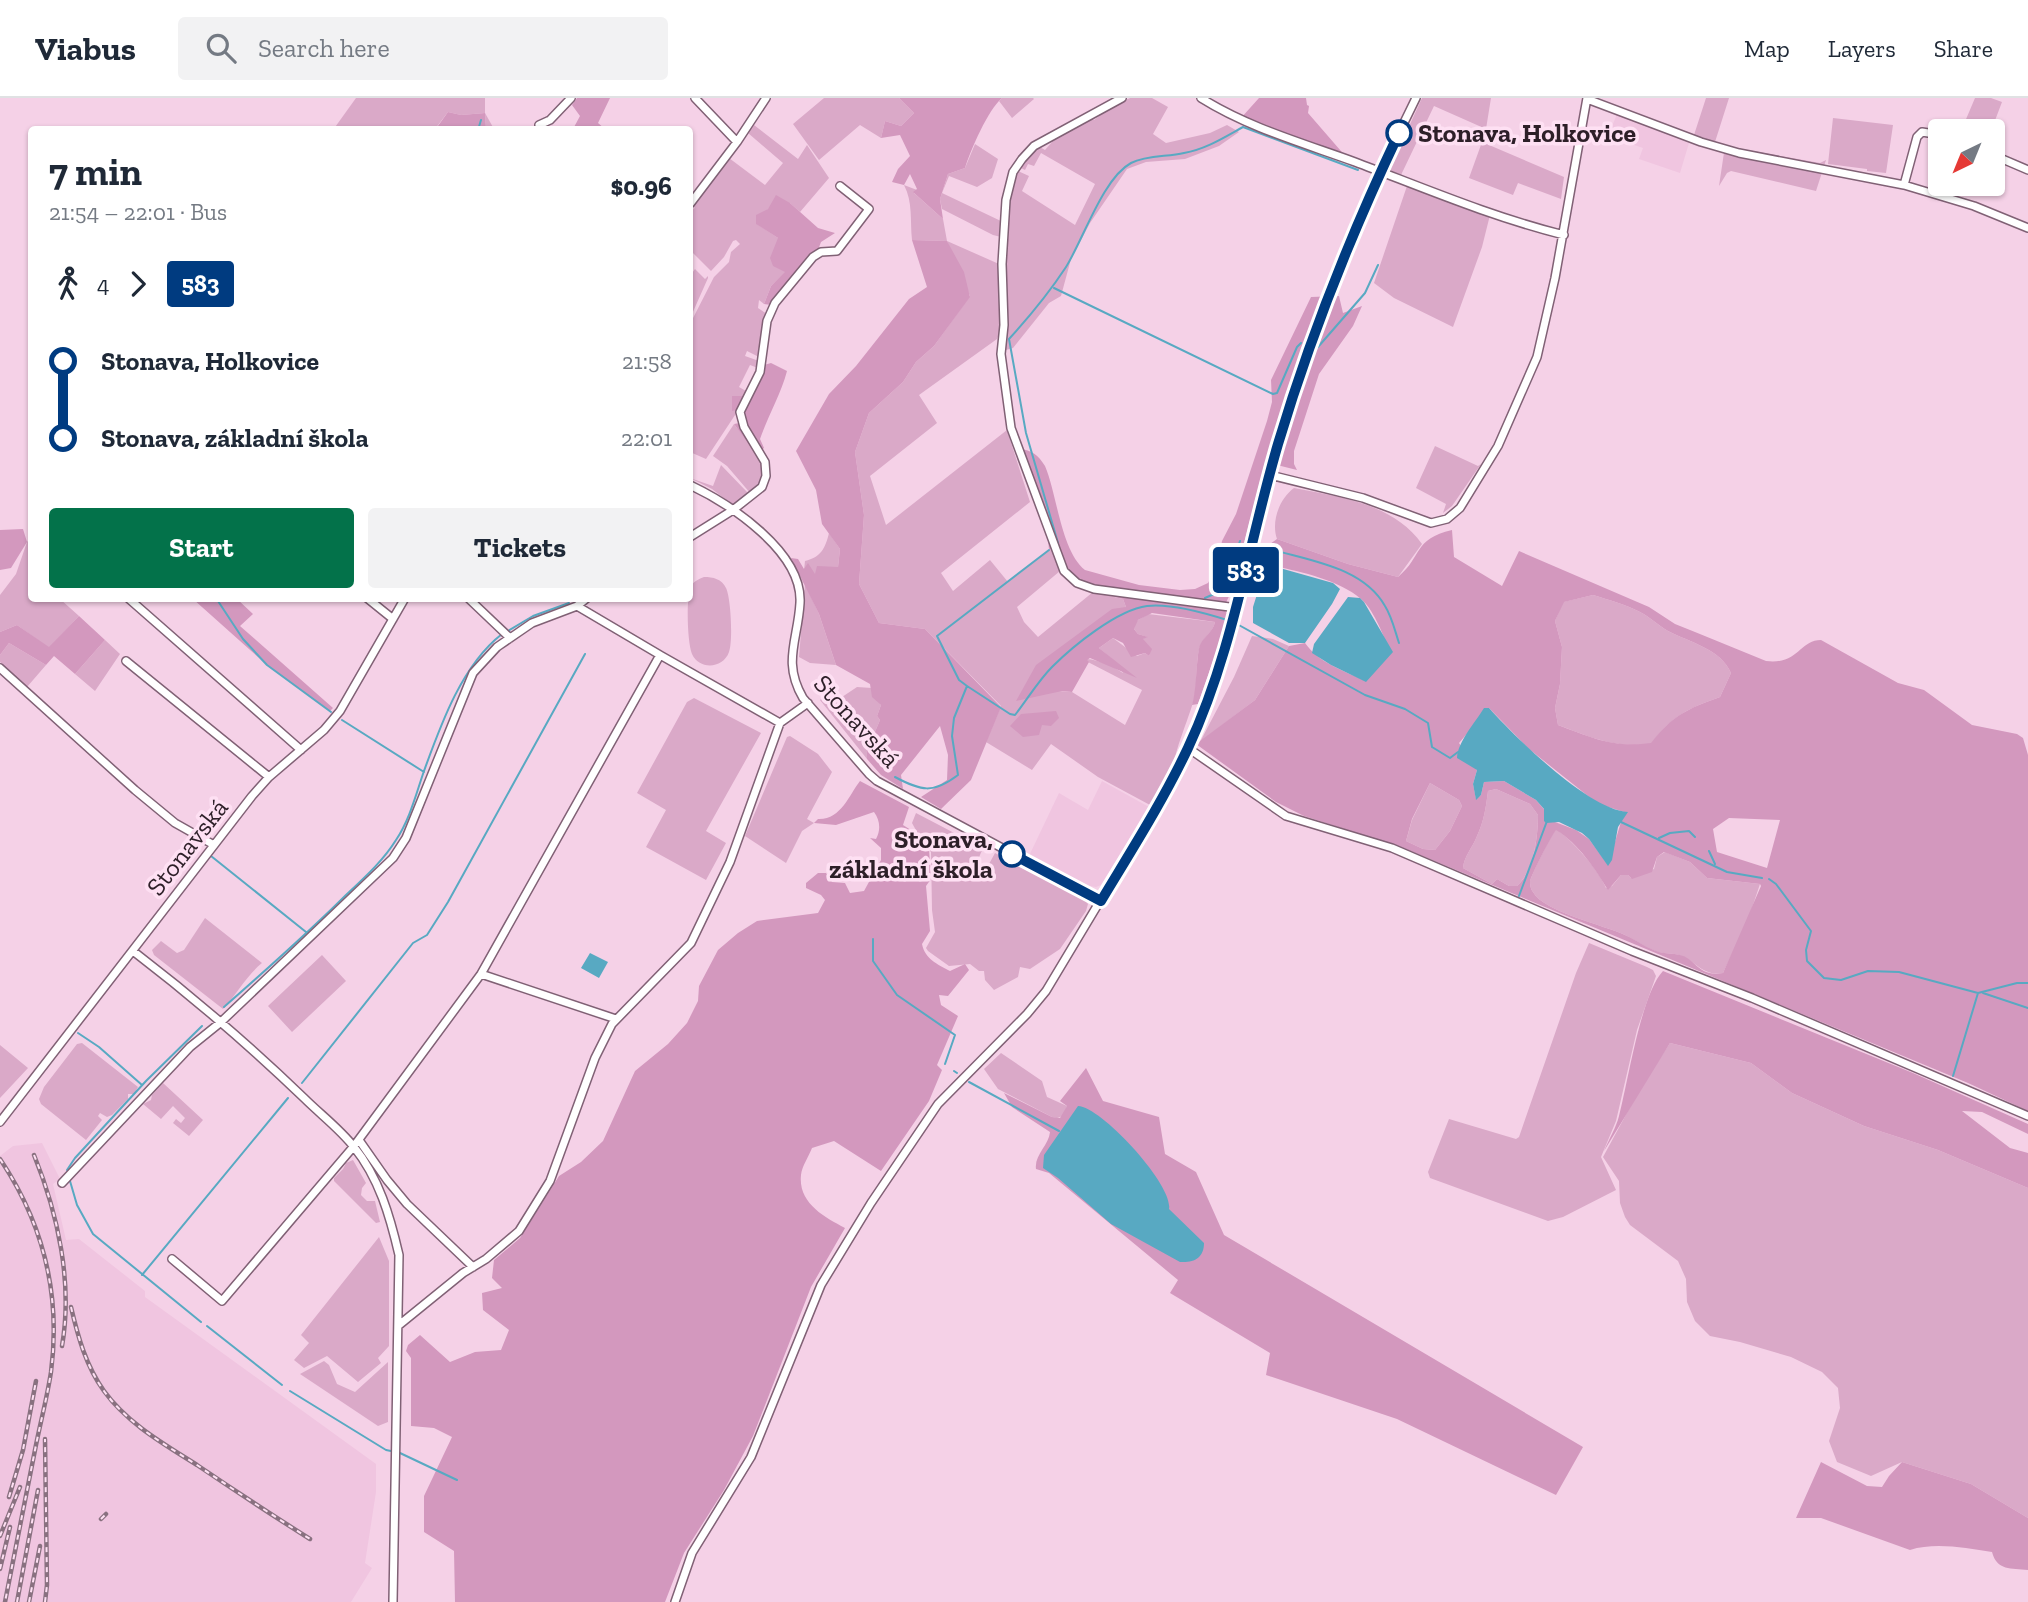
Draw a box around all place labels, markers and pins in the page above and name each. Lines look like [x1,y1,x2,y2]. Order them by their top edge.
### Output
place label: Stonava, Holkovice [1418,117,1636,149]
marker: Stonava, Holkovice [1386,120,1412,146]
place label: Stonava, základní škola [829,823,993,885]
marker: Stonava, základní škola [999,841,1025,867]

